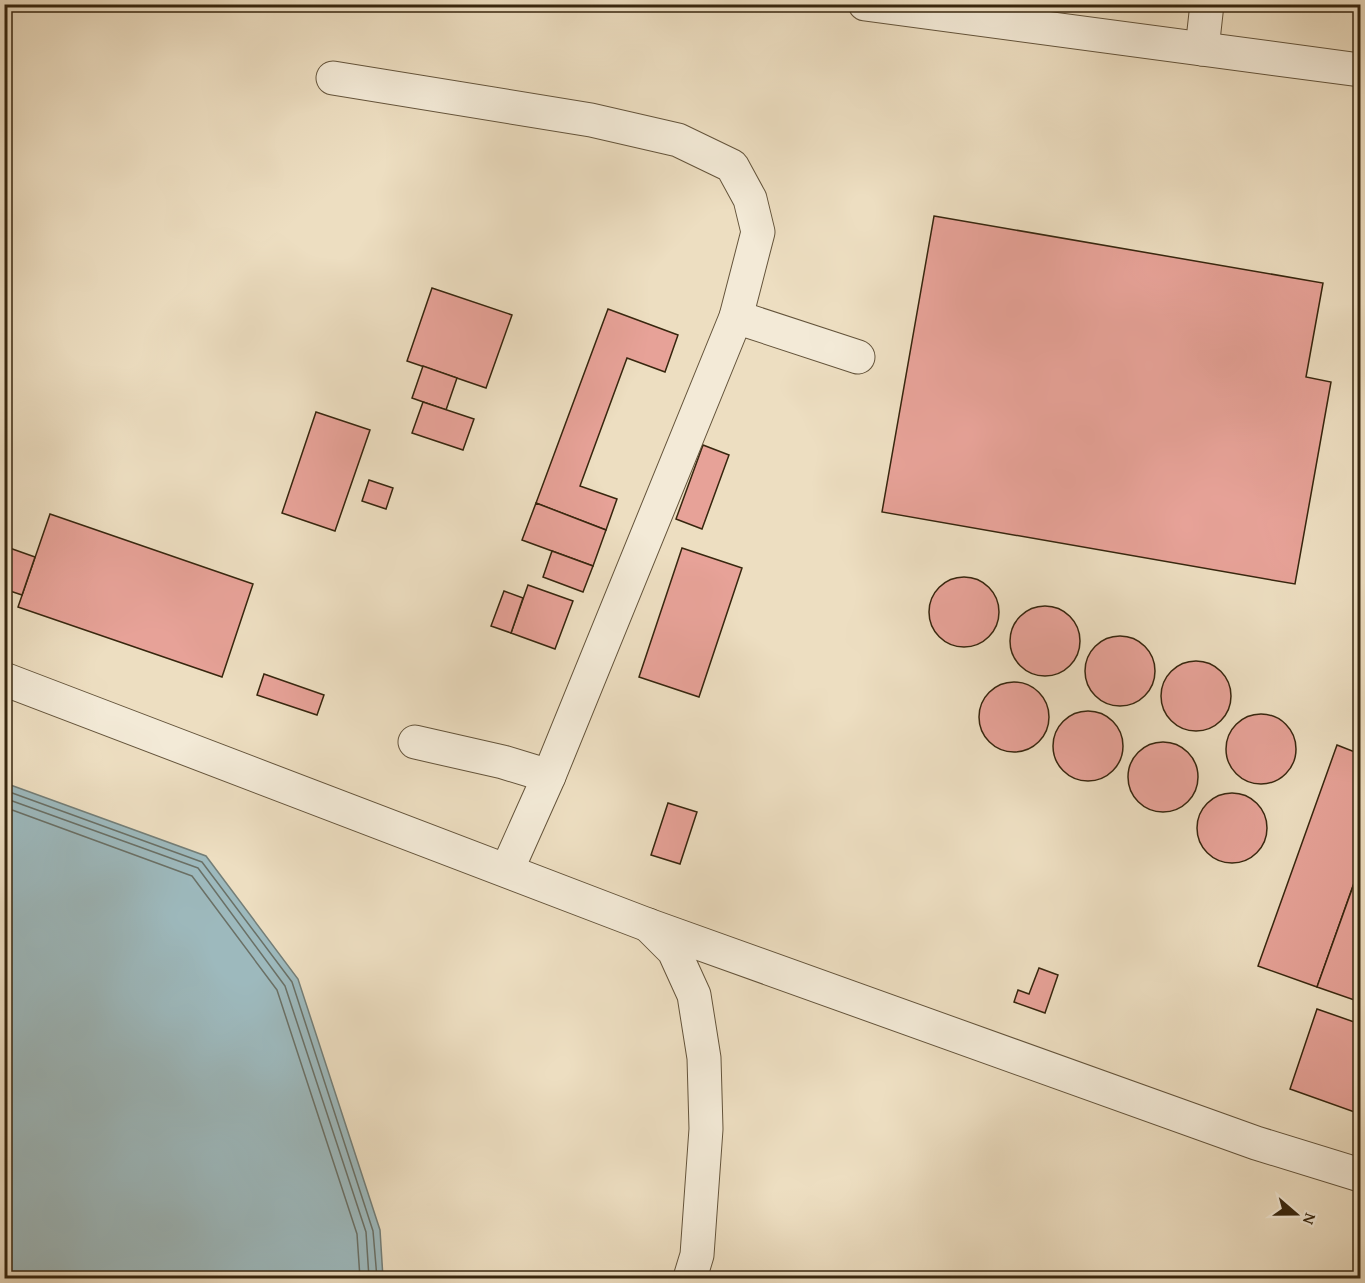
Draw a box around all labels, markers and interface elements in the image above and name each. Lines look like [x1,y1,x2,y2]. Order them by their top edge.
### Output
north arrow [1266,1184,1326,1244]
text: N [1297,1210,1323,1229]

